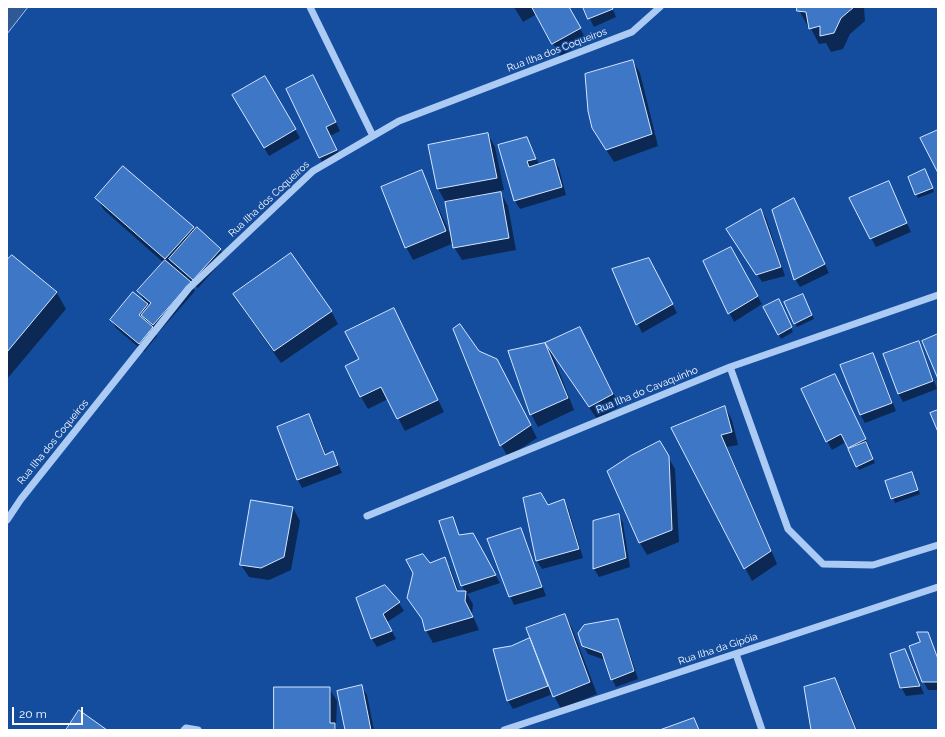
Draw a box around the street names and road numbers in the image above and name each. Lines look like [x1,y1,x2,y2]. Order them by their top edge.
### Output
street label: Rua Ilha dos Coqueiros [505,25,609,75]
street label: Rua Ilha dos Coqueiros [226,158,312,240]
street label: Rua Ilha do Cavaquinho [594,364,700,416]
street label: Rua Ilha dos Coqueiros [15,397,91,487]
street label: Rua Ilha da Gipóia [677,631,759,667]

